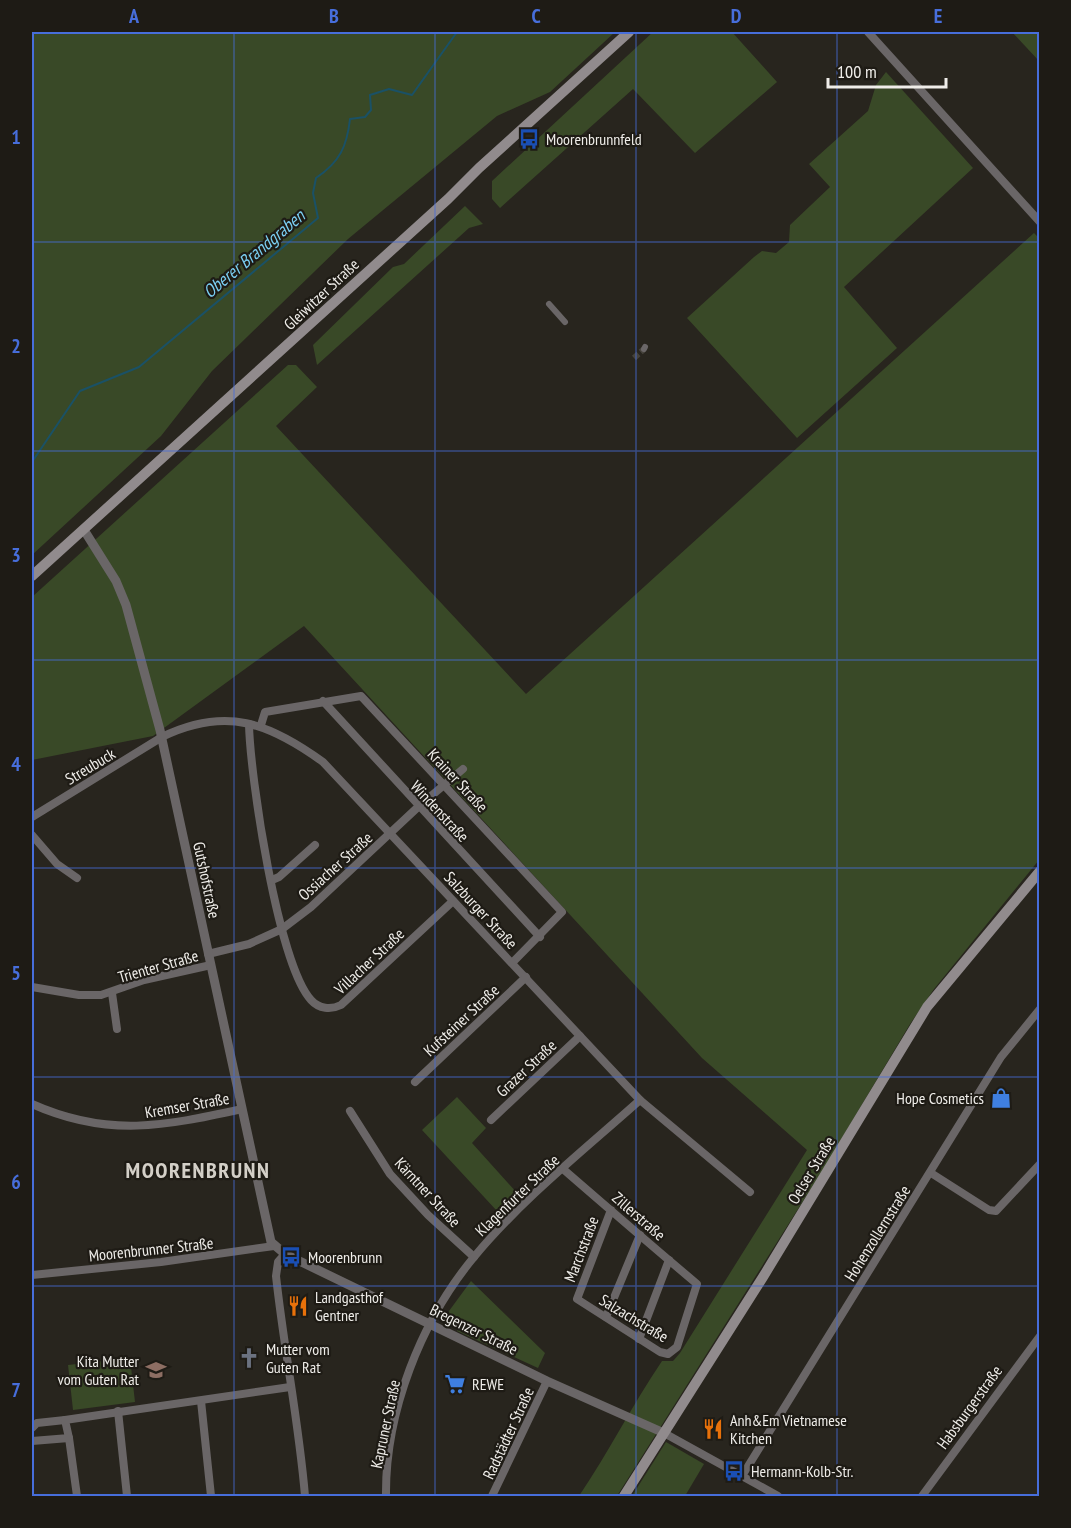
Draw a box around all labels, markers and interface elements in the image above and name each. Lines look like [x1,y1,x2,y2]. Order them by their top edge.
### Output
text: A [128,3,140,29]
text: B [329,3,339,29]
text: C [531,3,541,29]
text: D [731,3,742,29]
text: E [934,3,942,29]
scale bar [828,51,946,89]
text: 100 m [837,60,877,83]
text: 1 [11,124,21,150]
bus stop icon: Moorenbrunnfeld [517,127,541,151]
place label: Moorenbrunnfeld [546,129,642,149]
water label: Oberer Brandgraben [198,204,310,303]
street label: Gleiwitzer Straße [279,254,363,334]
text: 2 [11,333,21,359]
text: 3 [11,542,21,568]
street label: Streubuck [61,743,119,789]
street label: Krainer Straße [424,744,492,816]
text: 4 [11,751,21,777]
street label: Windenstraße [406,776,474,846]
street label: Ossiacher Straße [294,827,376,905]
street label: Gutshofstraße [189,840,225,920]
street label: Salzburger Straße [440,867,522,953]
street label: Villacher Straße [329,924,408,999]
street label: Trienter Straße [116,945,200,987]
text: 5 [11,960,21,986]
street label: Kufsteiner Straße [419,980,503,1060]
street label: Grazer Straße [492,1035,560,1101]
shop icon: Hope Cosmetics [989,1086,1013,1110]
street label: Kremser Straße [143,1088,231,1122]
place label: Hope Cosmetics [896,1088,984,1108]
street label: Oelser Straße [783,1133,839,1207]
street label: Klagenfurter Straße [471,1150,563,1240]
street label: Kärntner Straße [391,1153,465,1231]
district label: MOORENBRUNN [126,1156,270,1184]
text: 6 [11,1169,21,1195]
street label: Hohenzollernstraße [840,1181,914,1285]
street label: Zillerstraße [608,1187,670,1245]
street label: Marchstraße [559,1213,603,1285]
street label: Moorenbrunner Straße [88,1233,214,1265]
bus stop icon: Moorenbrunn [279,1245,303,1269]
place label: Moorenbrunn [308,1247,382,1267]
place label: Landgasthof Gentner [315,1287,384,1325]
street label: Salzachstraße [596,1290,672,1346]
restaurant icon: Landgasthof Gentner [286,1294,310,1318]
street label: Bregenzer Straße [427,1299,521,1359]
place label: Mutter vom Guten Rat [266,1339,330,1377]
church icon: Mutter vom Guten Rat [237,1346,261,1370]
place label: Kita Mutter vom Guten Rat [57,1351,140,1389]
school or university icon: Kita Mutter vom Guten Rat [144,1358,168,1382]
street label: Habsburgerstraße [932,1361,1006,1453]
supermarket icon: REWE [443,1372,467,1396]
place label: REWE [472,1374,504,1394]
text: 7 [11,1377,21,1403]
street label: Kapruner Straße [366,1378,404,1470]
street label: Radstädter Straße [478,1384,538,1482]
place label: Anh&Em Vietnamese Kitchen [730,1410,847,1448]
restaurant icon: Anh&Em Vietnamese Kitchen [701,1417,725,1441]
bus stop icon: Hermann-Kolb-Str. [722,1459,746,1483]
place label: Hermann-Kolb-Str. [751,1461,853,1481]

